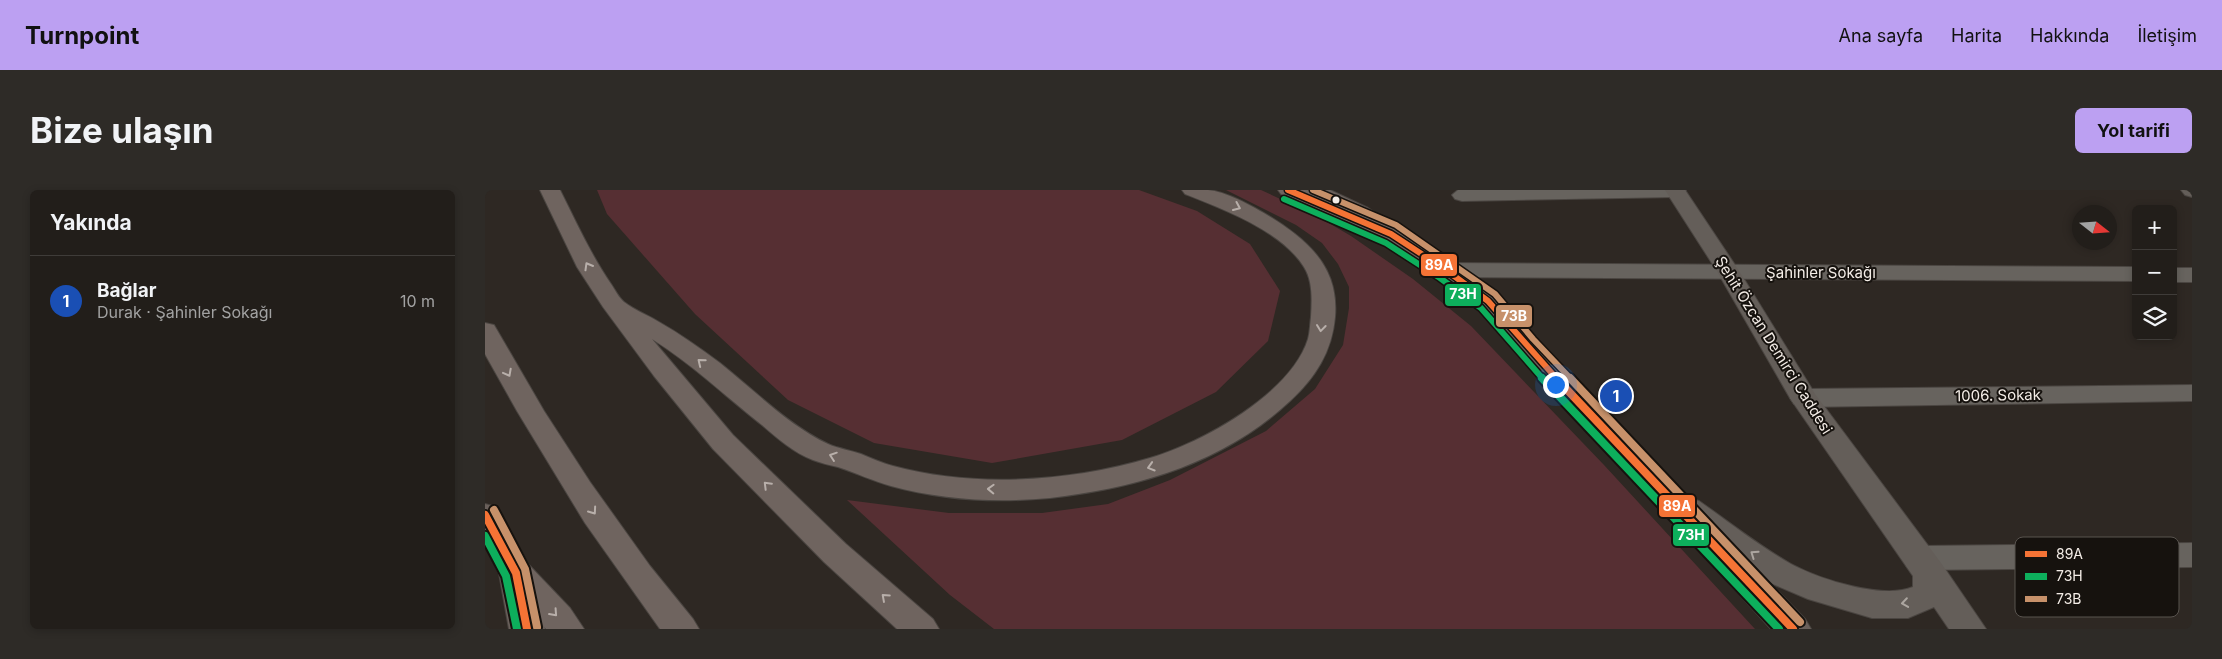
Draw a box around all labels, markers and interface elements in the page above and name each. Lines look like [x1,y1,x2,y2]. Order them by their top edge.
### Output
text: Turnpoint [25,21,139,50]
text: Ana sayfa [1839,25,1923,46]
text: Harita [1951,25,2002,46]
text: Hakkında [2030,25,2109,46]
text: İletişim [2137,25,2197,46]
button: Yol tarifi [2075,108,2192,153]
text: Bize ulaşın [30,109,214,151]
unlabelled marker [1331,195,1341,205]
one-way arrow [1232,201,1241,212]
north arrow [2072,205,2117,250]
map controls [2132,205,2177,340]
button: + [2132,205,2177,250]
text: Yakında [50,210,132,235]
button: − [2132,250,2177,295]
line badge: 89A [1420,253,1458,277]
street label: Şehit Özcan Demirci Caddesi [1711,253,1837,437]
text: 89A [1425,256,1454,273]
one-way arrow [584,263,594,272]
street label: Şahinler Sokağı [1766,263,1876,282]
text: Bağlar [97,279,157,302]
line badge: 73H [1444,283,1482,307]
text: 73H [1449,285,1477,302]
text: 1 [63,291,69,311]
text: 10 m [400,291,435,311]
button: layers [2132,295,2177,340]
text: Durak · Şahinler Sokağı [97,302,272,322]
line badge: 73B [1495,304,1533,328]
text: 73B [1501,307,1527,324]
one-way arrow [1316,325,1327,333]
one-way arrow [698,358,707,367]
one-way arrow [502,368,512,377]
your location [1543,372,1569,398]
pin: 1 [1600,377,1632,415]
street label: 1006. Sokak [1955,385,2042,405]
one-way arrow [829,452,838,462]
one-way arrow [1148,462,1156,472]
one-way arrow [763,482,772,491]
one-way arrow [987,483,995,494]
line badge: 89A [1658,494,1696,518]
text: 89A [1663,497,1692,514]
one-way arrow [587,505,596,515]
line badge: 73H [1672,523,1710,547]
text: 73H [1677,526,1705,543]
legend [2015,537,2179,617]
text: 89A [2056,545,2083,562]
one-way arrow [1750,551,1759,560]
text: 73H [2056,567,2083,584]
text: 73B [2056,590,2082,607]
one-way arrow [881,593,890,602]
one-way arrow [1900,597,1908,608]
one-way arrow [548,608,557,617]

